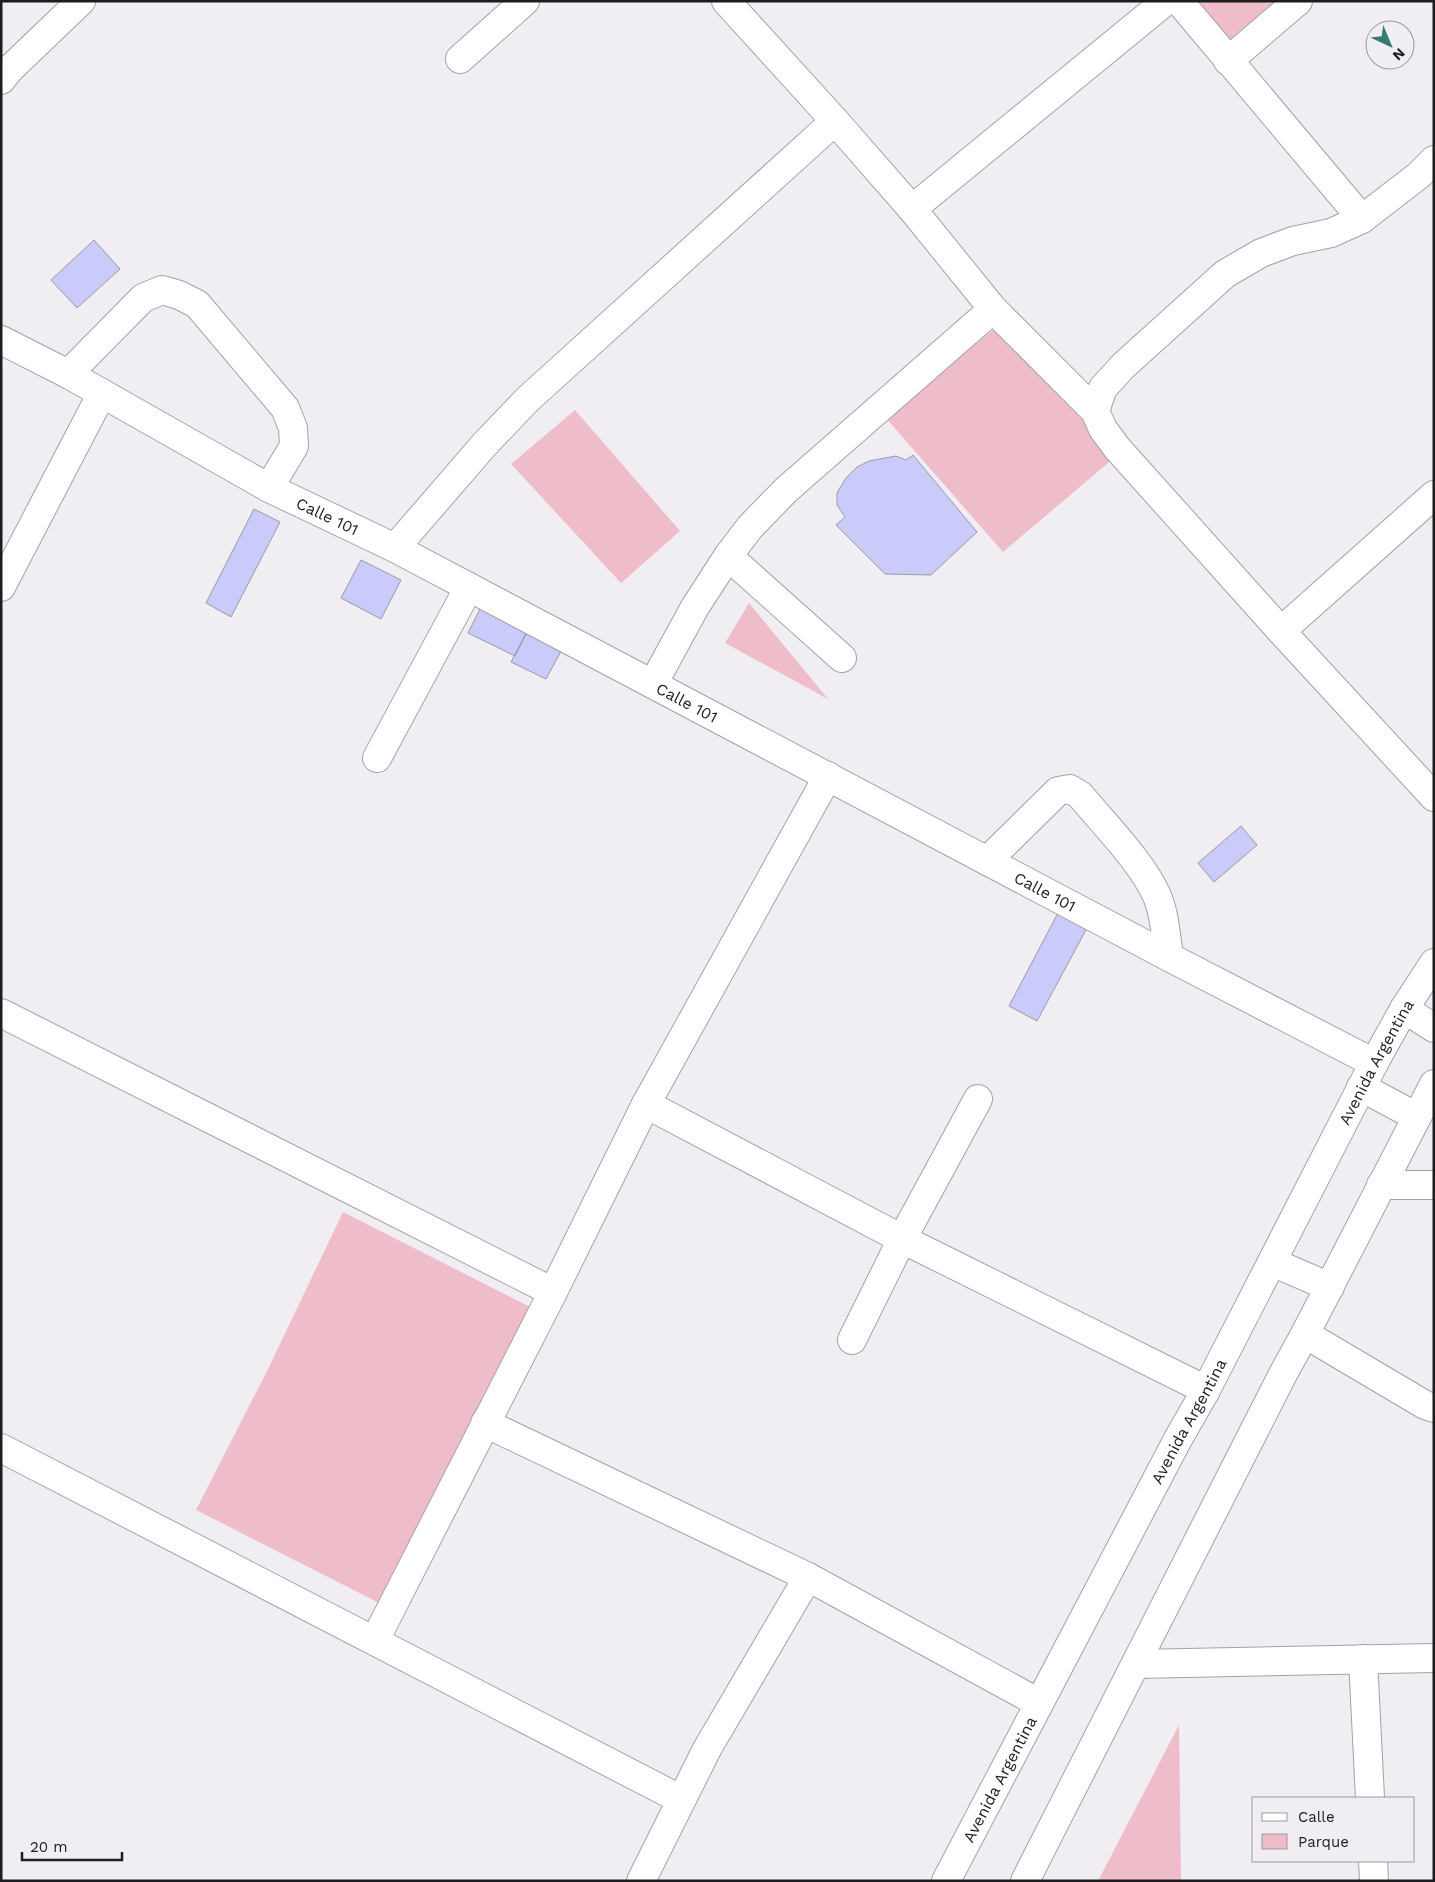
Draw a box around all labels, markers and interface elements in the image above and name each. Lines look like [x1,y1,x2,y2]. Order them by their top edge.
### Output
north arrow [1365,20,1415,70]
text: N [1390,45,1408,64]
street label: Calle 101 [293,493,362,539]
street label: Calle 101 [653,678,721,726]
street label: Calle 101 [1011,868,1079,915]
street label: Avenida Argentina [1334,996,1417,1128]
street label: Avenida Argentina [1147,1355,1230,1487]
street label: Avenida Argentina [959,1713,1040,1845]
legend [1252,1797,1415,1862]
text: Calle [1298,1808,1335,1826]
scale bar [22,1830,122,1862]
text: Parque [1298,1833,1349,1851]
text: 20 m [30,1838,68,1856]

